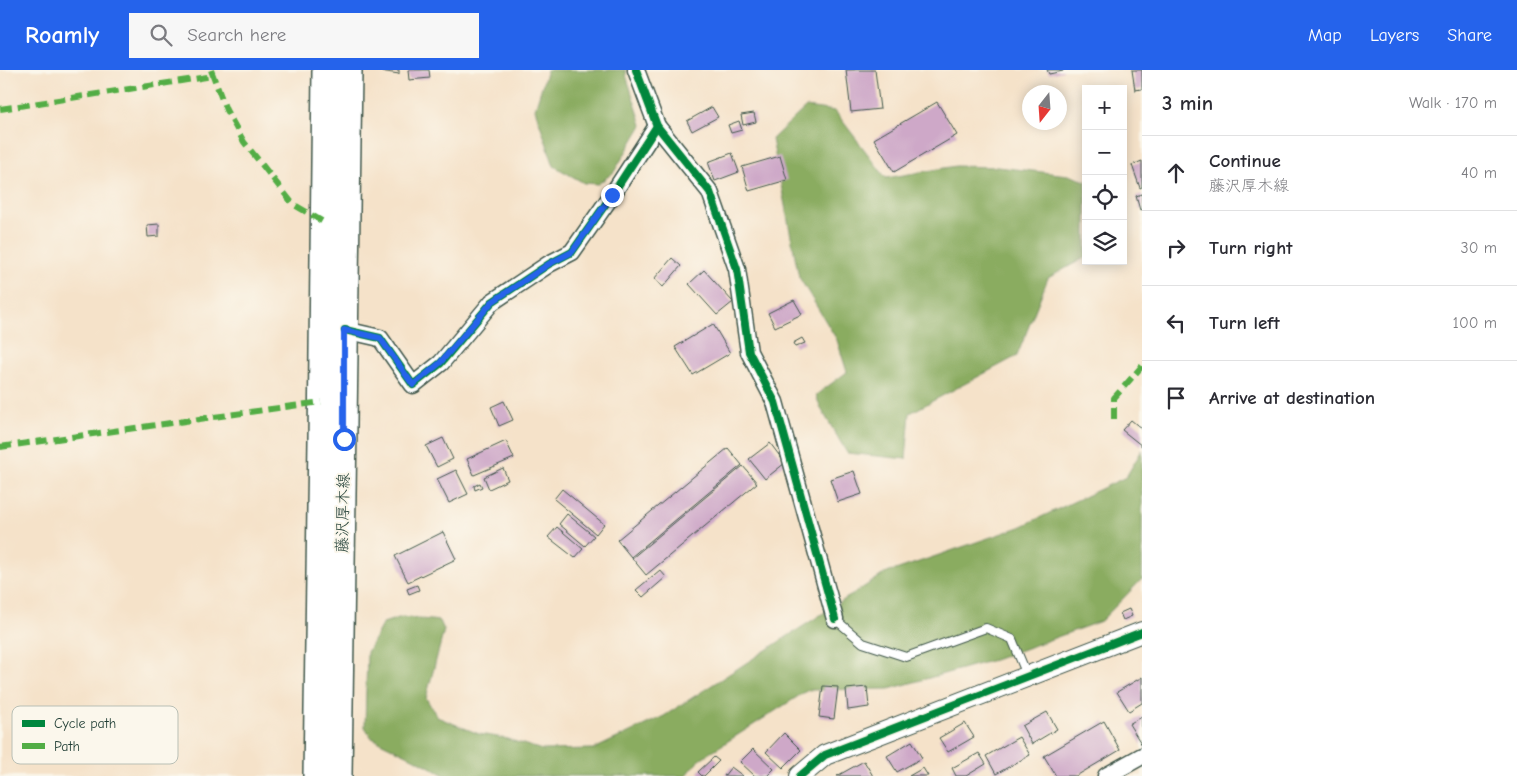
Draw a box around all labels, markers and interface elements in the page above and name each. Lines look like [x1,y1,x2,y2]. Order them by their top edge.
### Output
search box [129,13,479,58]
text: Roamly [25,21,99,49]
icon: search [147,21,175,49]
text: Search here [187,24,286,46]
text: Map [1308,25,1342,46]
text: Layers [1370,25,1419,46]
text: Share [1447,25,1492,46]
north arrow [1022,85,1067,130]
map controls [1082,85,1127,265]
button: + [1082,85,1127,130]
text: 3 min [1162,91,1213,115]
text: Walk · 170 m [1409,94,1497,112]
button: − [1082,130,1127,175]
text: Continue [1209,150,1281,172]
icon: ahead [1162,159,1190,187]
text: 40 m [1461,164,1497,182]
button: locate [1082,175,1127,220]
text: 藤沢厚木線 [1209,177,1289,195]
route end [601,184,624,207]
button: layers [1082,220,1127,265]
icon: right [1162,234,1190,262]
text: Turn right [1209,237,1293,259]
text: 30 m [1461,239,1497,257]
icon: left [1162,309,1190,337]
text: Turn left [1209,312,1280,334]
text: 100 m [1453,314,1497,332]
icon: arrive [1162,384,1190,412]
text: Arrive at destination [1209,387,1375,409]
route start [333,428,356,451]
street label: 藤沢厚木線 [333,473,353,553]
legend [12,706,178,764]
text: Cycle path [54,715,116,732]
text: Path [54,738,80,755]

